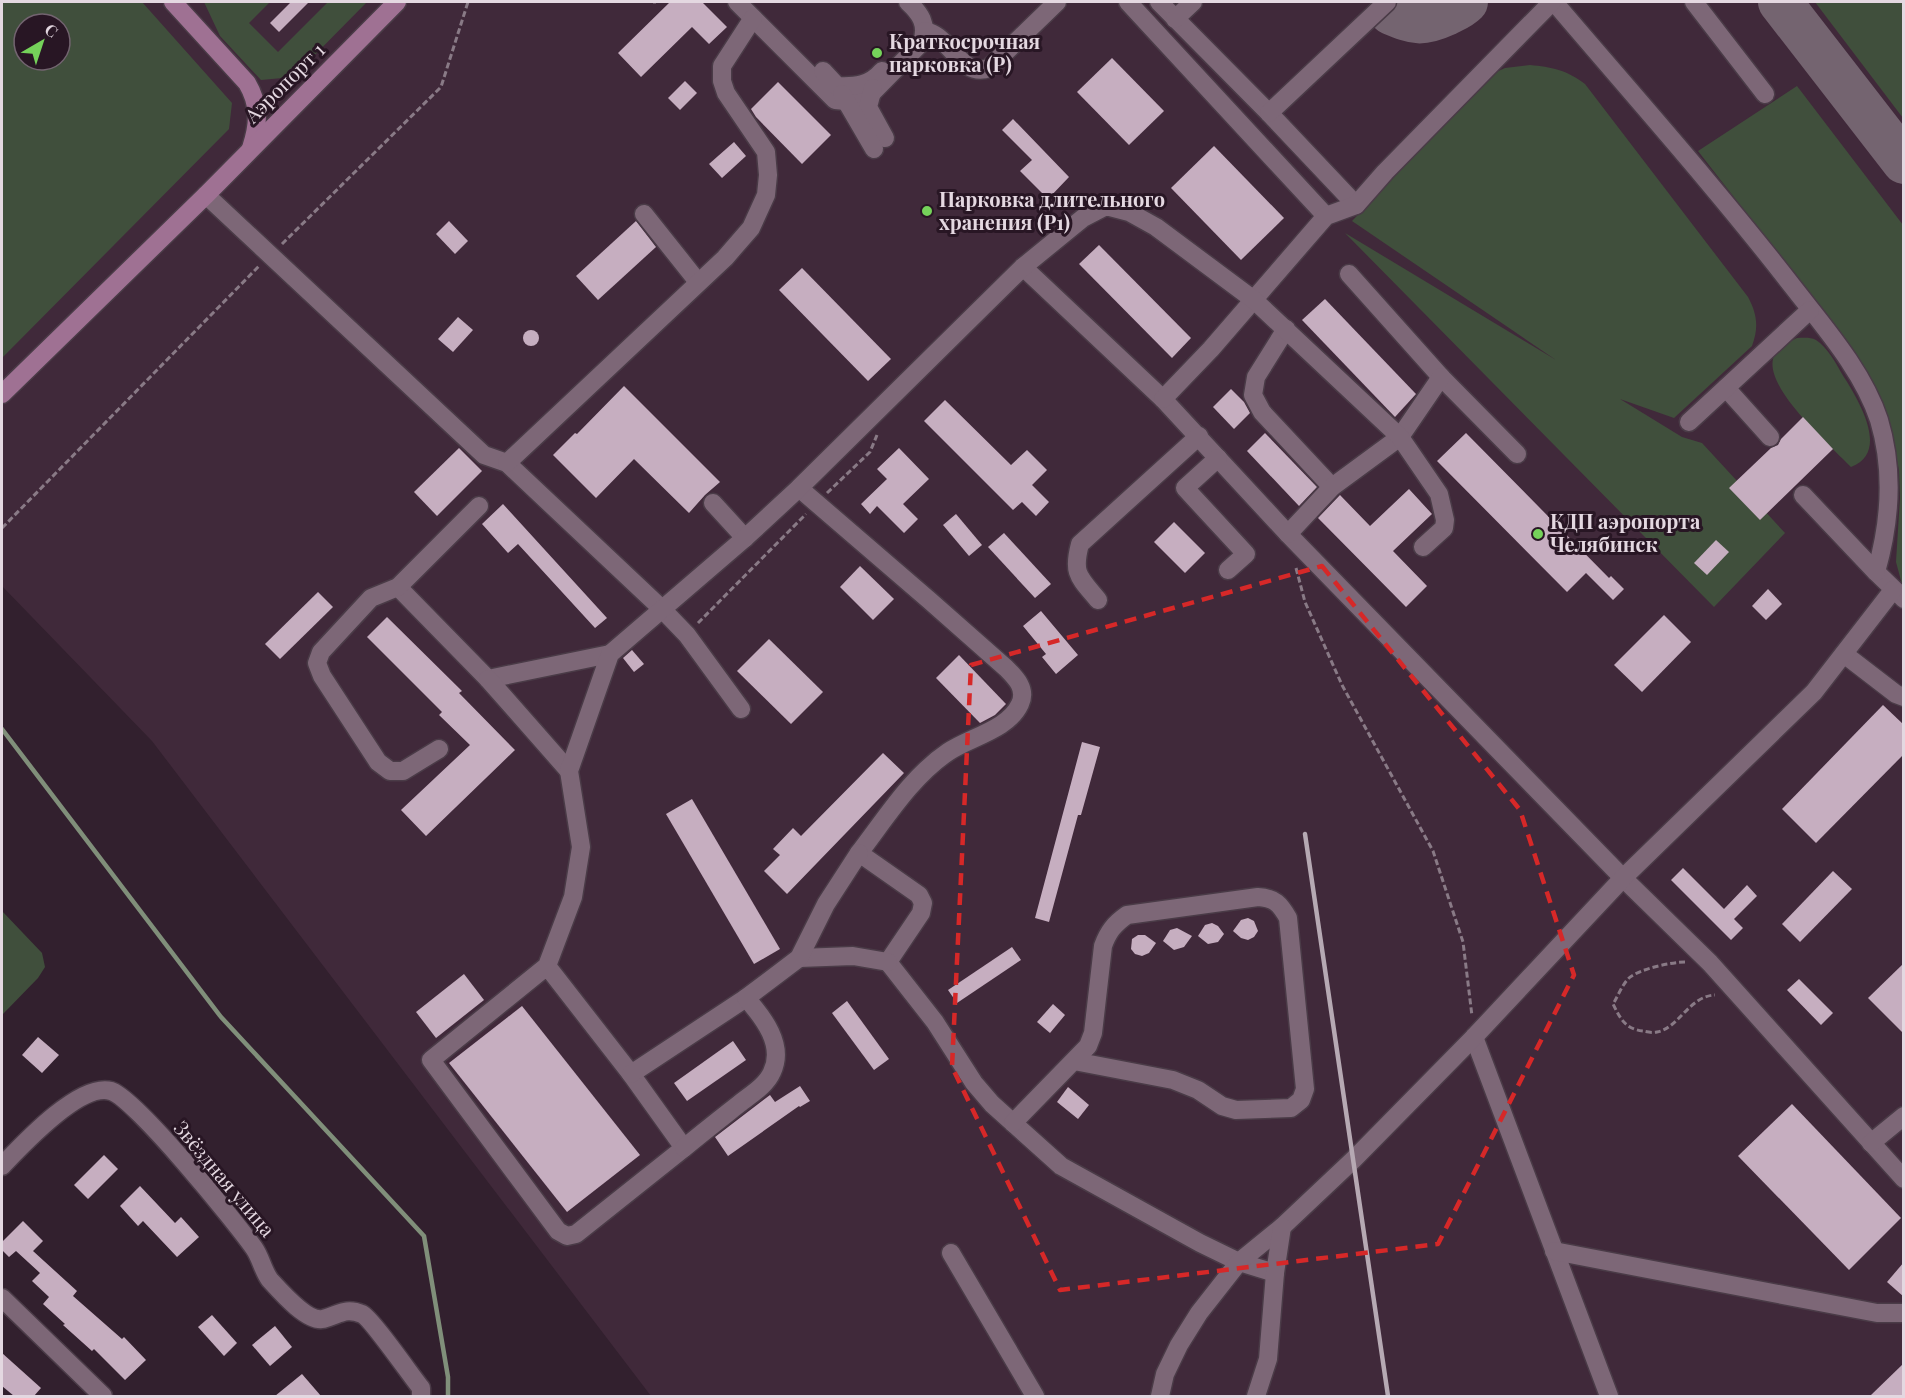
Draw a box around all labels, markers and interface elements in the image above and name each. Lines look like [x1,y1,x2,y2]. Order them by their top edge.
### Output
north arrow [12,12,72,72]
text: С [41,18,63,42]
place label: Краткосрочная парковка (P) [889,27,1041,77]
street label: Аэропорт 1 [237,36,330,129]
marker: Краткосрочная парковка (P) [870,46,884,60]
place label: Парковка длительного хранения (P1) [939,185,1165,235]
marker: Парковка длительного хранения (P1) [920,204,934,218]
place label: КДП аэропорта Челябинск [1550,507,1701,557]
marker: КДП аэропорта Челябинск [1531,527,1545,541]
street label: Звёздная улица [169,1114,282,1242]

